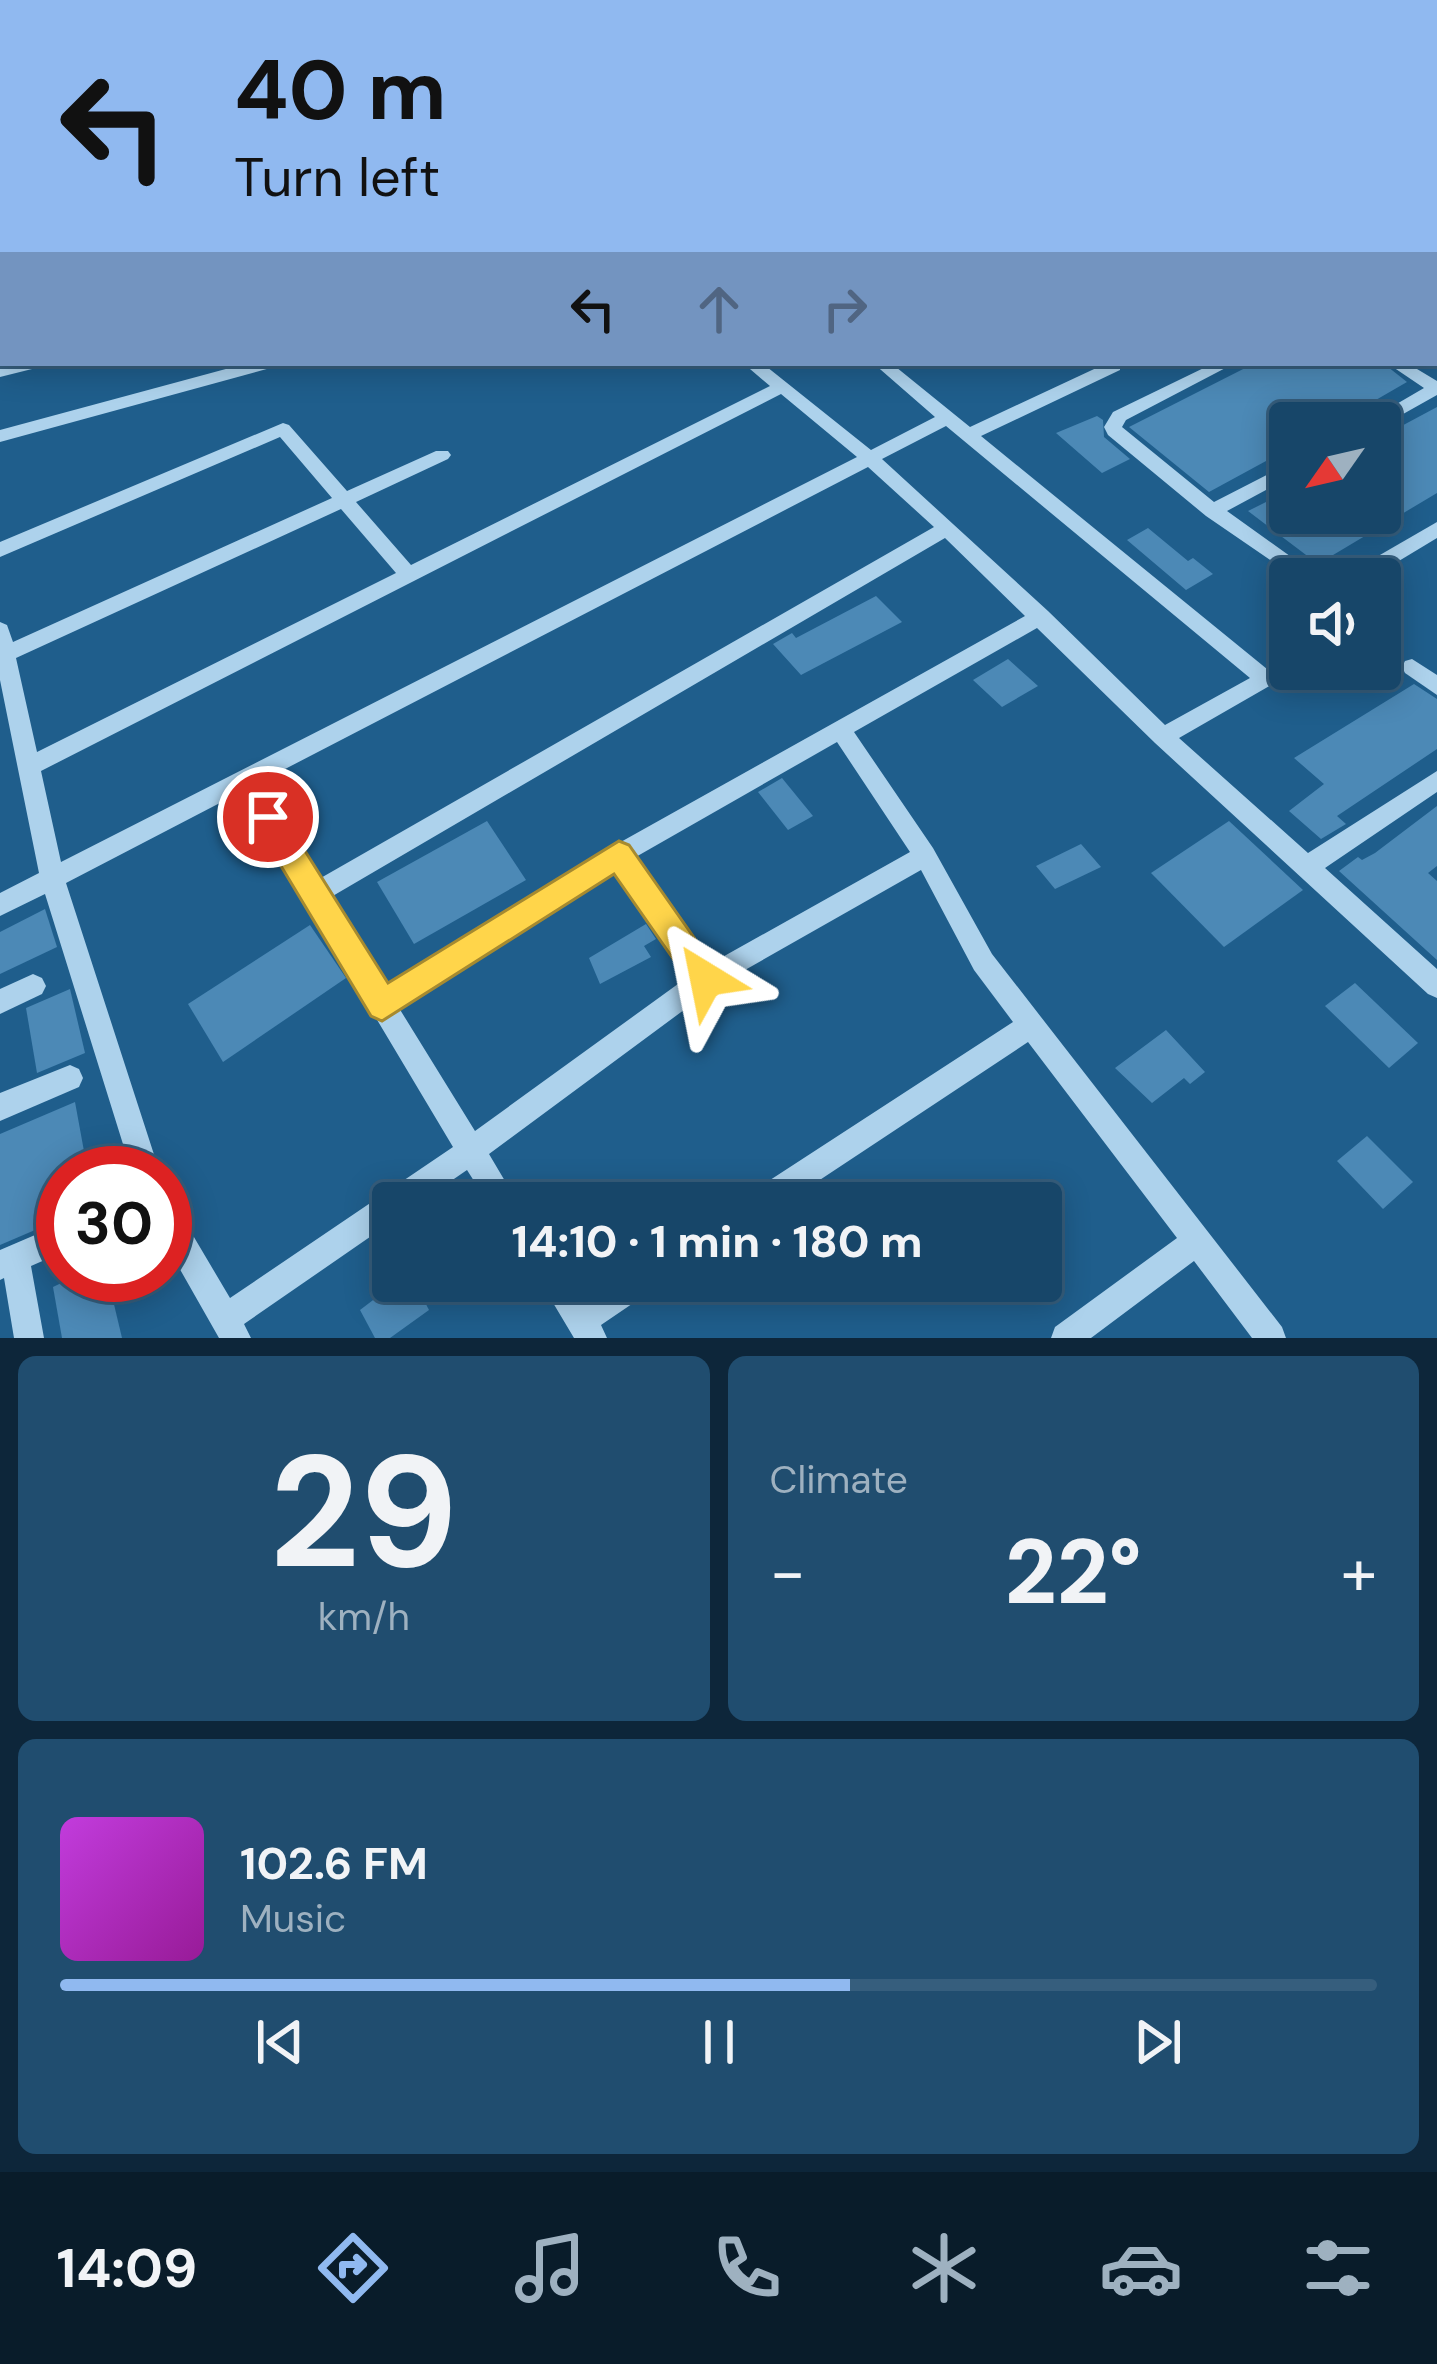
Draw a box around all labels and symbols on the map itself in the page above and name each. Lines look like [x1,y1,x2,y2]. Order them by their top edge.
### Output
north arrow [1269,402,1401,534]
pin [217,766,319,868]
position arrow [643,916,769,1042]
speed limit sign: 30 [36,1146,192,1302]

